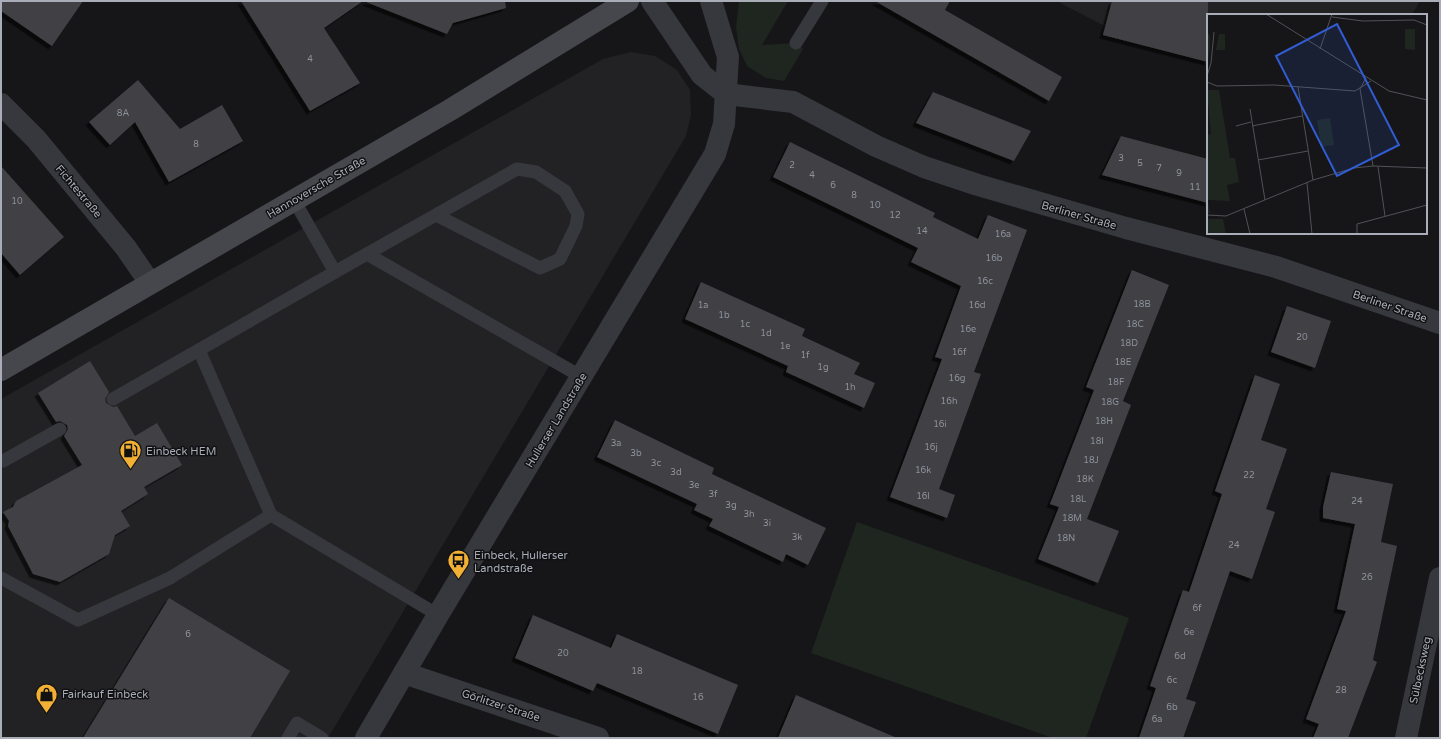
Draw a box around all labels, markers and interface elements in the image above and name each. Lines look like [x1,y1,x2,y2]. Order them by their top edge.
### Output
inset map [1207,14,1427,234]
house number: 4 [307,54,313,65]
house number: 8A [117,108,129,119]
house number: 8 [193,139,199,150]
house number: 3 [1118,153,1124,164]
street label: Hannoversche Straße [265,154,368,221]
house number: 5 [1137,158,1143,169]
house number: 2 [789,160,795,171]
street label: Fichtestraße [53,162,104,220]
house number: 7 [1156,163,1162,174]
house number: 9 [1176,168,1182,179]
house number: 4 [809,170,815,181]
house number: 6 [830,180,836,191]
house number: 11 [1189,182,1201,193]
house number: 8 [851,190,857,201]
house number: 10 [11,196,23,207]
street label: Berliner Straße [1040,199,1118,232]
house number: 10 [869,200,881,211]
house number: 12 [889,210,901,221]
house number: 14 [916,226,928,237]
house number: 16a [995,229,1011,240]
house number: 16b [986,253,1003,264]
house number: 16c [977,276,993,287]
street label: Berliner Straße [1351,288,1429,325]
house number: 18B [1133,299,1151,310]
house number: 1a [698,300,708,311]
house number: 16d [969,300,985,311]
house number: 1b [718,310,730,321]
house number: 1c [740,319,750,330]
house number: 18C [1126,319,1144,330]
house number: 16e [960,324,976,335]
house number: 1d [760,328,772,339]
house number: 20 [1296,332,1308,343]
house number: 18D [1120,338,1138,349]
house number: 1e [780,341,790,352]
house number: 16f [952,347,967,358]
house number: 1f [800,350,810,361]
house number: 18E [1114,357,1132,368]
house number: 1g [817,362,829,373]
street label: Hullerser Landstraße [523,371,590,470]
house number: 16g [949,373,965,384]
house number: 18F [1108,377,1125,388]
house number: 1h [844,382,856,393]
house number: 16h [941,396,957,407]
house number: 18G [1101,397,1119,408]
house number: 18H [1095,416,1113,427]
house number: 16i [933,419,947,430]
house number: 18I [1090,436,1104,447]
fuel station icon: Einbeck HEM [118,438,144,471]
house number: 3a [611,438,621,449]
house number: 16j [924,442,938,453]
place label: Einbeck HEM [146,445,216,458]
house number: 3b [630,448,642,459]
house number: 18J [1083,455,1099,466]
house number: 3c [651,458,661,469]
house number: 16k [915,465,931,476]
house number: 3d [670,467,682,478]
house number: 22 [1243,470,1255,481]
house number: 18K [1076,474,1094,485]
house number: 3e [689,480,699,491]
house number: 3f [708,489,718,500]
house number: 16l [916,491,930,502]
house number: 18L [1070,494,1087,505]
house number: 24 [1351,496,1363,507]
house number: 3g [725,500,737,511]
house number: 3h [743,509,755,520]
house number: 18M [1062,513,1082,524]
house number: 3i [763,518,771,529]
house number: 3k [792,532,802,543]
house number: 18N [1057,533,1075,544]
house number: 24 [1228,540,1240,551]
bus stop icon: Einbeck, Hullerser Landstraße [446,548,472,581]
place label: Einbeck, Hullerser Landstraße [474,549,568,575]
house number: 26 [1361,572,1373,583]
house number: 6f [1192,603,1202,614]
house number: 6e [1184,627,1194,638]
house number: 6 [185,629,191,640]
street label: Sülbecksweg [1407,635,1434,705]
house number: 20 [557,648,569,659]
house number: 6d [1174,651,1186,662]
house number: 18 [631,666,643,677]
house number: 6c [1167,675,1177,686]
shop icon: Fairkauf Einbeck [33,681,59,714]
house number: 28 [1335,685,1347,696]
street label: Görlitzer Straße [460,687,542,724]
place label: Fairkauf Einbeck [62,688,148,701]
house number: 16 [692,692,704,703]
house number: 6b [1166,702,1178,713]
house number: 6a [1152,714,1162,725]

